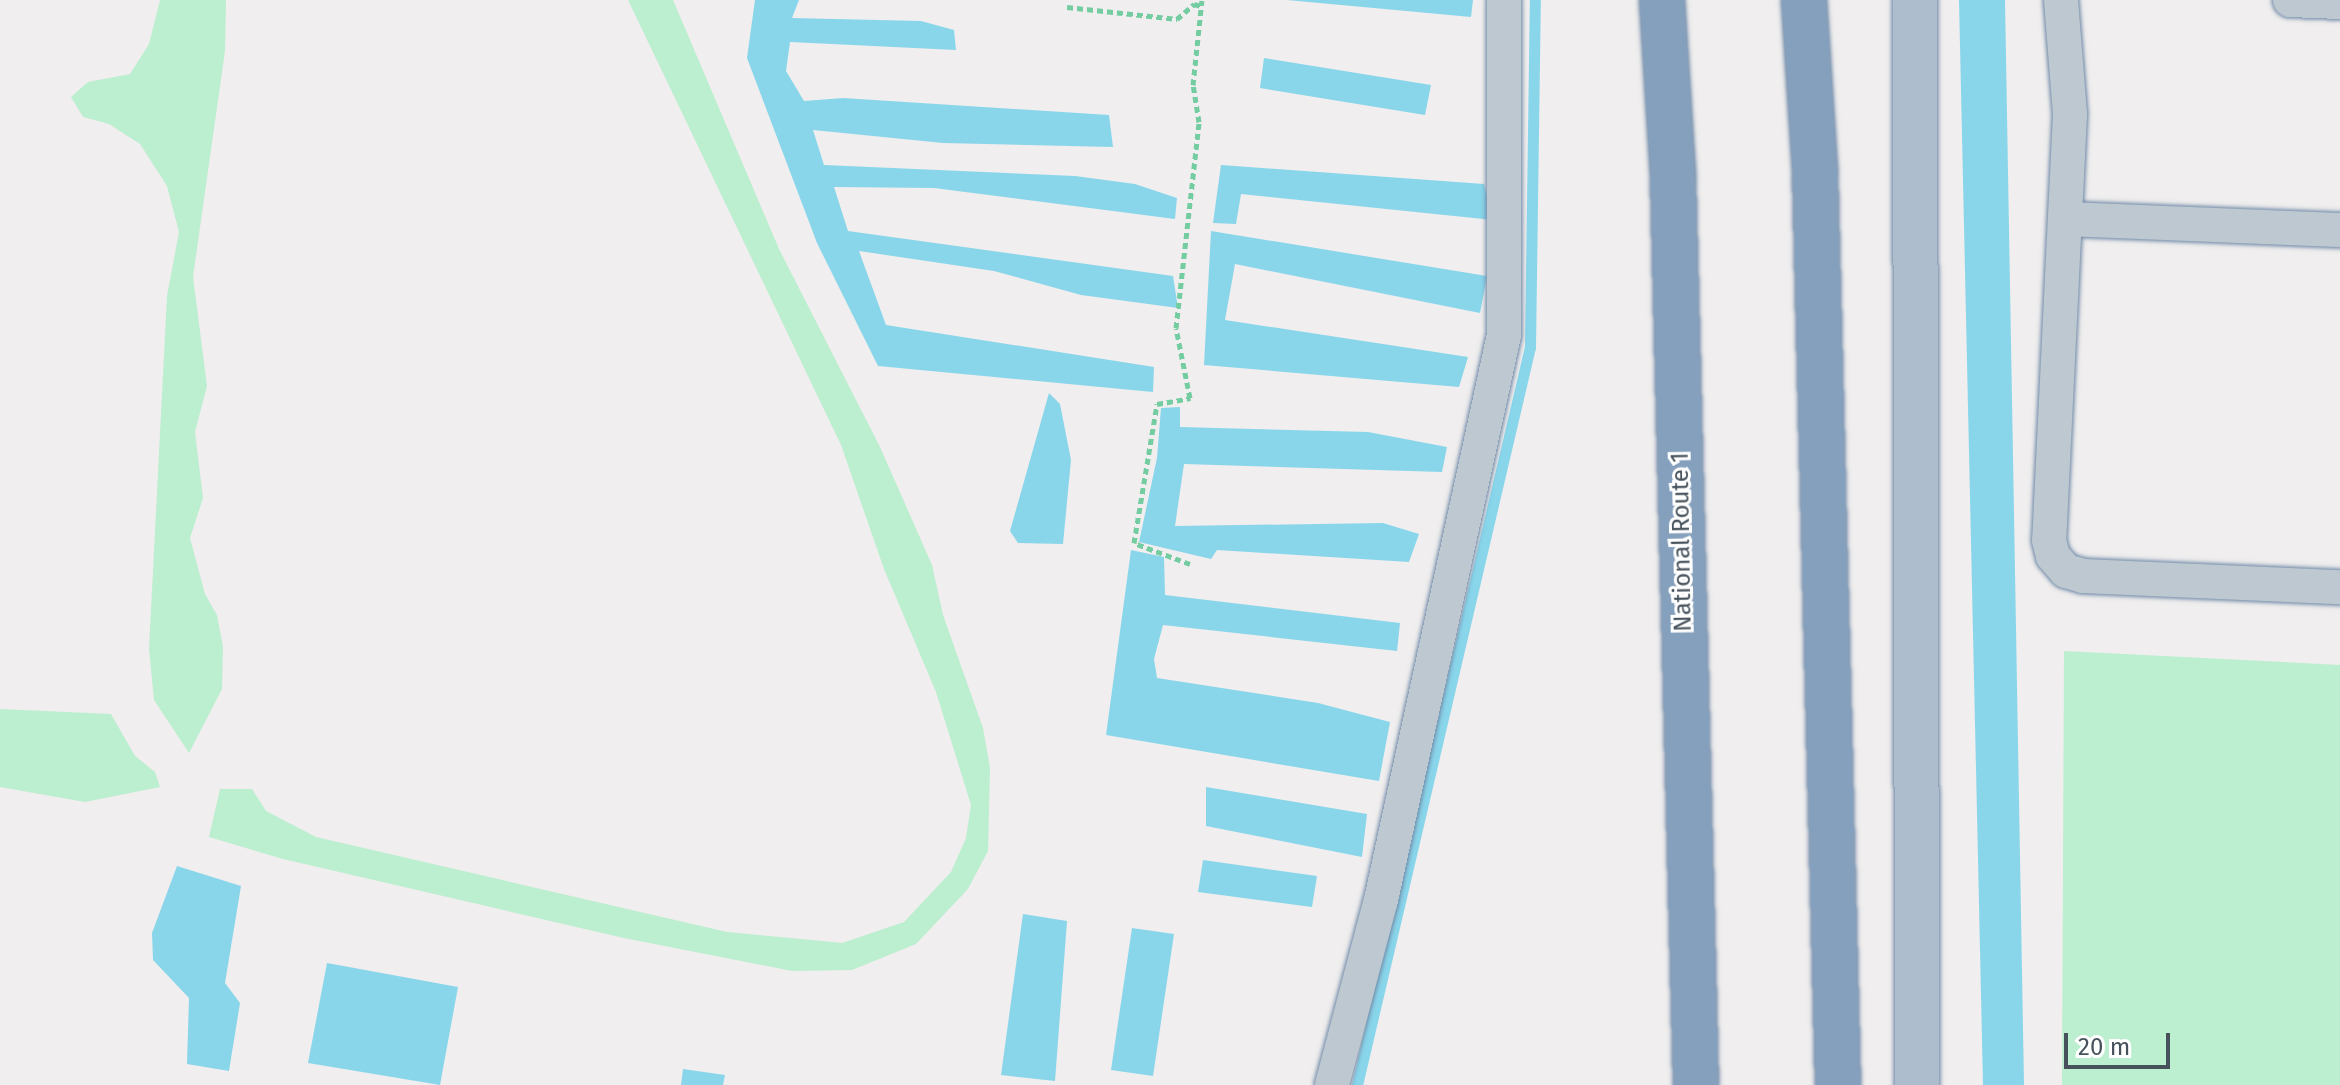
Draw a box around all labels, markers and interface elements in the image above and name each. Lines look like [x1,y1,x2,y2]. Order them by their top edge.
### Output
street label: National Route 1 [1666,452,1698,632]
scale bar [2068,1017,2174,1067]
text: 20 m [2078,1033,2130,1061]

